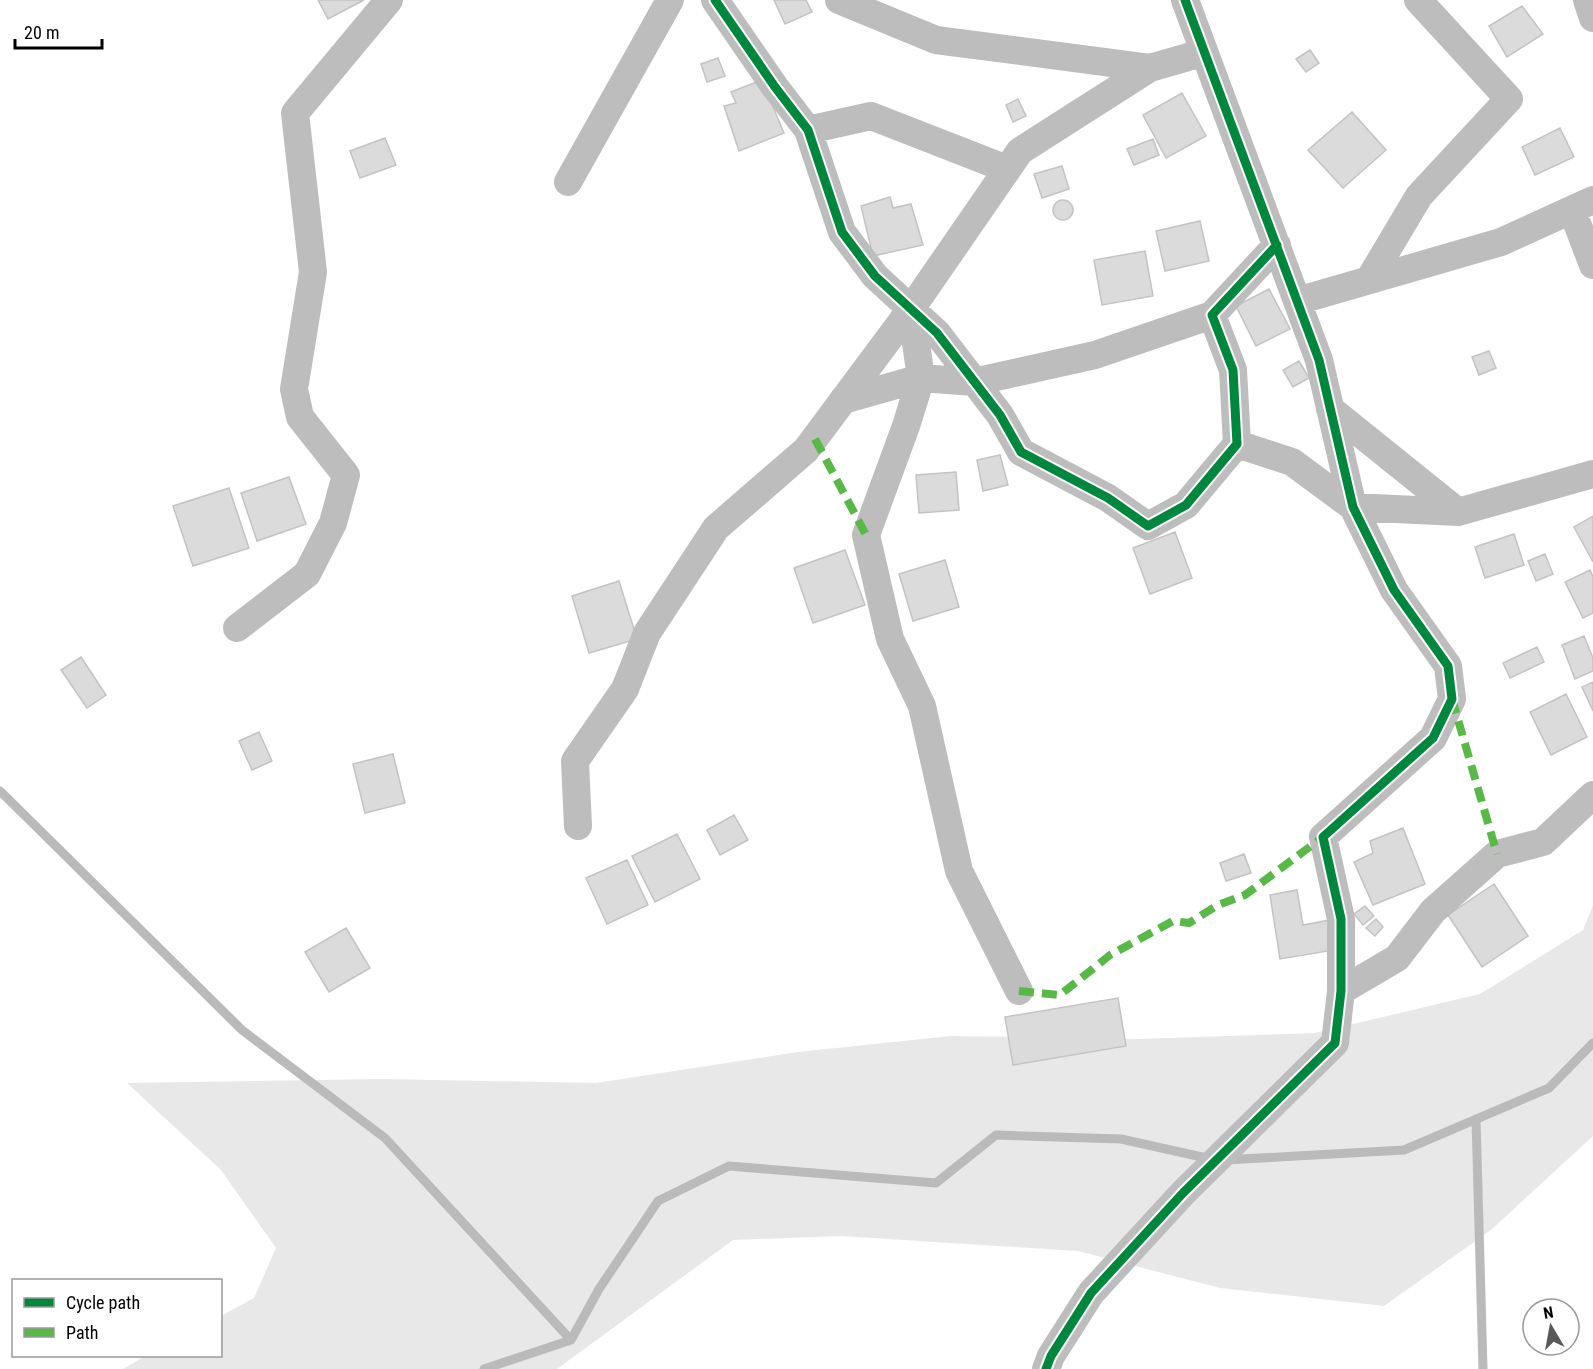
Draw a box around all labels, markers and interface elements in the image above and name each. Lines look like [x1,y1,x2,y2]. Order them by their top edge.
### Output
scale bar [15,12,102,50]
text: 20 m [24,22,59,43]
legend [12,1279,222,1357]
text: Cycle path [66,1292,140,1313]
north arrow [1521,1297,1581,1357]
text: N [1542,1303,1555,1323]
text: Path [66,1322,99,1343]

